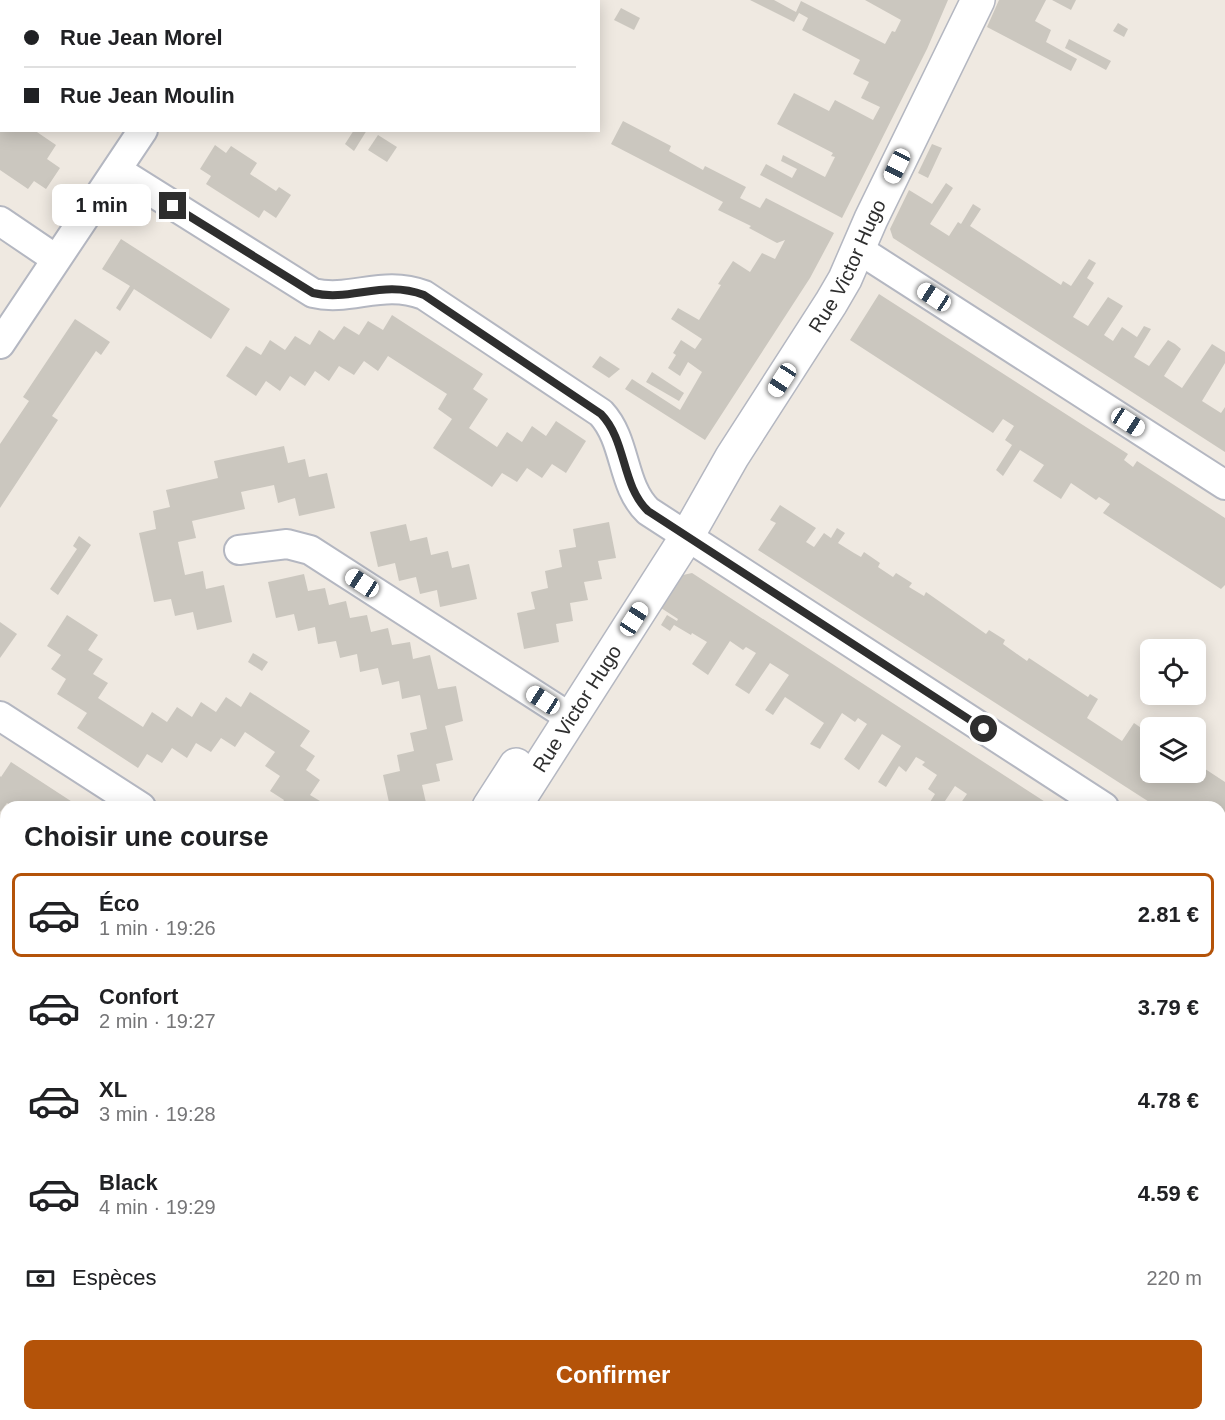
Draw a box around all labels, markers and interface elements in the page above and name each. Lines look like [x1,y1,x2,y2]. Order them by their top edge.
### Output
text: Rue Jean Morel [60,25,223,50]
text: Rue Jean Moulin [60,83,235,108]
car [881,146,913,186]
callout: 1 min [53,185,152,227]
route end [159,192,186,219]
text: 1 min [75,194,128,216]
street label: Rue Victor Hugo [804,196,890,336]
car [914,280,954,314]
car [765,360,799,400]
car [1108,405,1148,439]
car [342,566,382,600]
car [617,599,651,639]
map controls [1140,639,1206,783]
button: locate [1140,639,1206,705]
street label: Rue Victor Hugo [528,641,626,776]
car [523,683,563,717]
route start [970,715,997,742]
button: layers [1140,717,1206,783]
text: Choisir une course [24,822,269,852]
icon: car [27,888,81,942]
text: Éco [99,891,139,916]
text: 2.81 € [1138,902,1199,927]
text: 1 min · 19:26 [99,917,216,939]
icon: car [27,981,81,1035]
text: Confort [99,984,178,1009]
text: 3.79 € [1138,995,1199,1020]
text: 2 min · 19:27 [99,1010,216,1032]
icon: car [27,1074,81,1128]
text: XL [99,1077,127,1102]
text: 4.78 € [1138,1088,1199,1113]
text: 3 min · 19:28 [99,1103,216,1125]
icon: car [27,1167,81,1221]
text: Black [99,1170,158,1195]
text: 4.59 € [1138,1181,1199,1206]
text: 4 min · 19:29 [99,1196,216,1218]
icon: cash [24,1262,57,1295]
text: Espèces [72,1265,156,1290]
text: 220 m [1146,1267,1202,1289]
button: Confirmer [24,1340,1202,1409]

